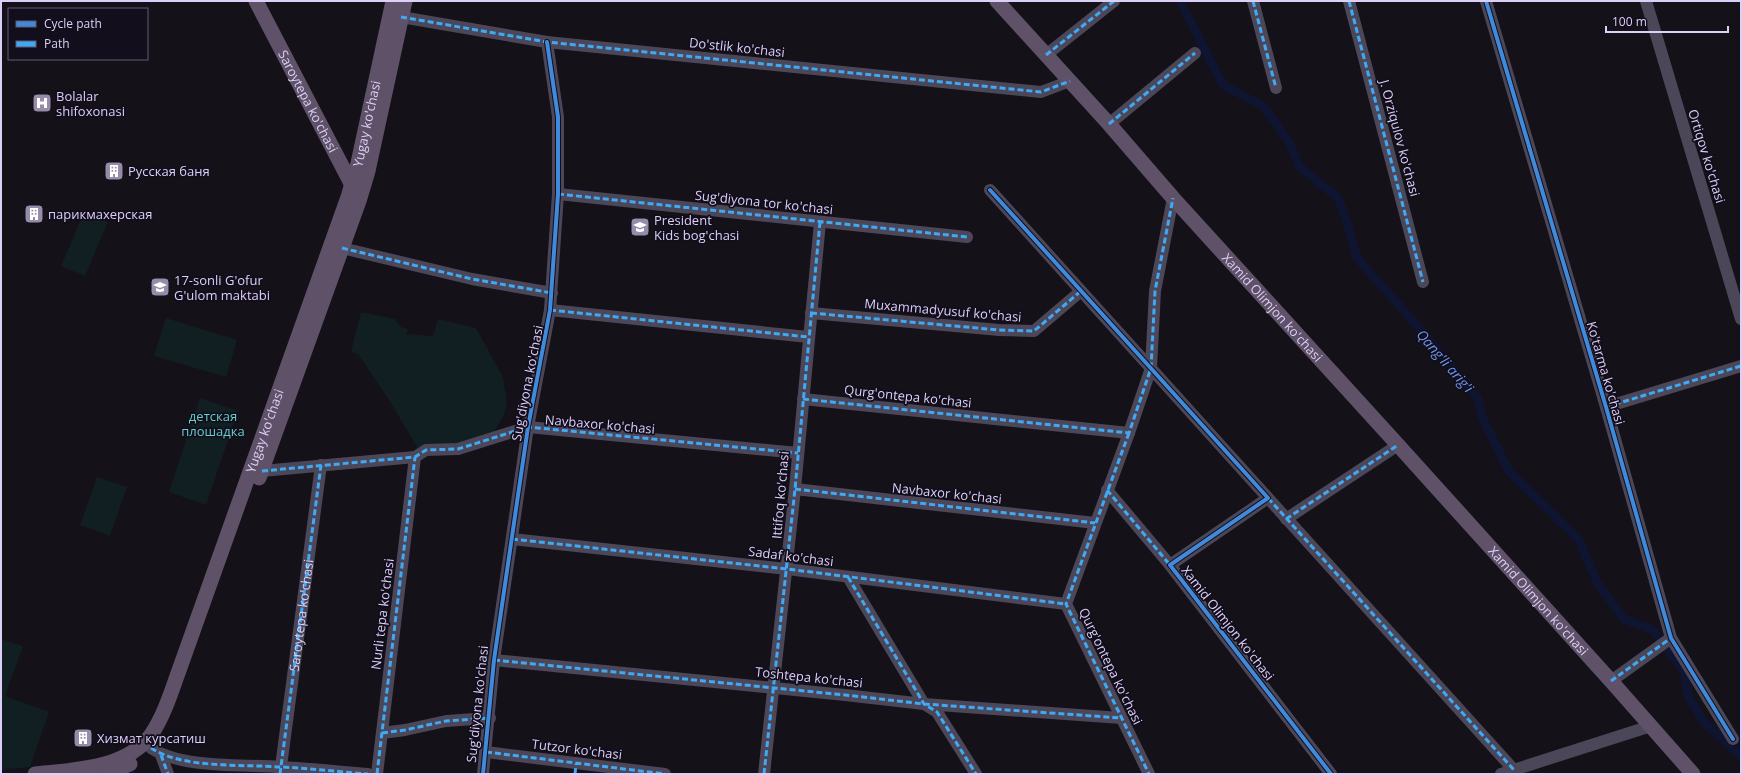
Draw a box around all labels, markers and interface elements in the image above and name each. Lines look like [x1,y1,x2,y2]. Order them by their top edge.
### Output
legend [8,8,148,60]
scale bar [1606,8,1728,34]
text: 100 m [1612,13,1647,30]
text: Cycle path [44,15,102,32]
street label: Do'stlik ko'chasi [688,33,786,61]
text: Path [44,35,70,52]
street label: Saroytepa ko'chasi [274,47,342,155]
street label: J. Orziqulov ko'chasi [1375,76,1424,198]
street label: Yugay ko'chasi [348,79,385,169]
place label: Bolalar shifoxonasi [56,87,125,120]
hospital icon: Bolalar shifoxonasi [31,92,53,114]
street label: Ortiqov ko'chasi [1684,107,1730,205]
building icon: Русская баня [103,160,125,182]
place label: Русская баня [128,162,210,180]
street label: Sug'diyona tor ko'chasi [694,186,834,218]
building icon: парикмахерская [23,203,45,225]
place label: парикмахерская [48,205,152,223]
place label: President Kids bog'chasi [654,211,739,244]
school or university icon: President Kids bog'chasi [629,216,651,238]
street label: Xamid Olimjon ko'chasi [1218,249,1327,366]
place label: 17-sonli G'ofur G'ulom maktabi [174,271,270,304]
school or university icon: 17-sonli G'ofur G'ulom maktabi [149,276,171,298]
street label: Muxammadyusuf ko'chasi [864,294,1022,326]
street label: Ko'tarma ko'chasi [1583,319,1629,427]
street label: Sug'diyona ko'chasi [507,324,547,442]
water label: Qang'li arig'i [1413,325,1478,397]
street label: Qurg'ontepa ko'chasi [843,380,973,412]
street label: Yugay ko'chasi [241,386,288,475]
park label: детская плошадка [181,407,245,440]
street label: Navbaxor ko'chasi [544,410,656,438]
street label: Ittifoq ko'chasi [767,450,793,540]
street label: Navbaxor ko'chasi [891,478,1003,508]
street label: Sadaf ko'chasi [747,542,835,570]
street label: Xamid Olimjon ko'chasi [1485,542,1592,659]
street label: Nurli tepa ko'chasi [366,557,398,671]
street label: Saroytepa ko'chasi [285,558,317,673]
street label: Xamid Olimjon ko'chasi [1178,562,1278,684]
street label: Qurg'ontepa ko'chasi [1075,605,1147,727]
street label: Sug'diyona ko'chasi [462,645,492,763]
street label: Toshtepa ko'chasi [754,662,864,692]
building icon: Хизмат курсатиш [72,727,94,749]
place label: Хизмат курсатиш [97,729,206,747]
street label: Tutzor ko'chasi [531,735,623,763]

